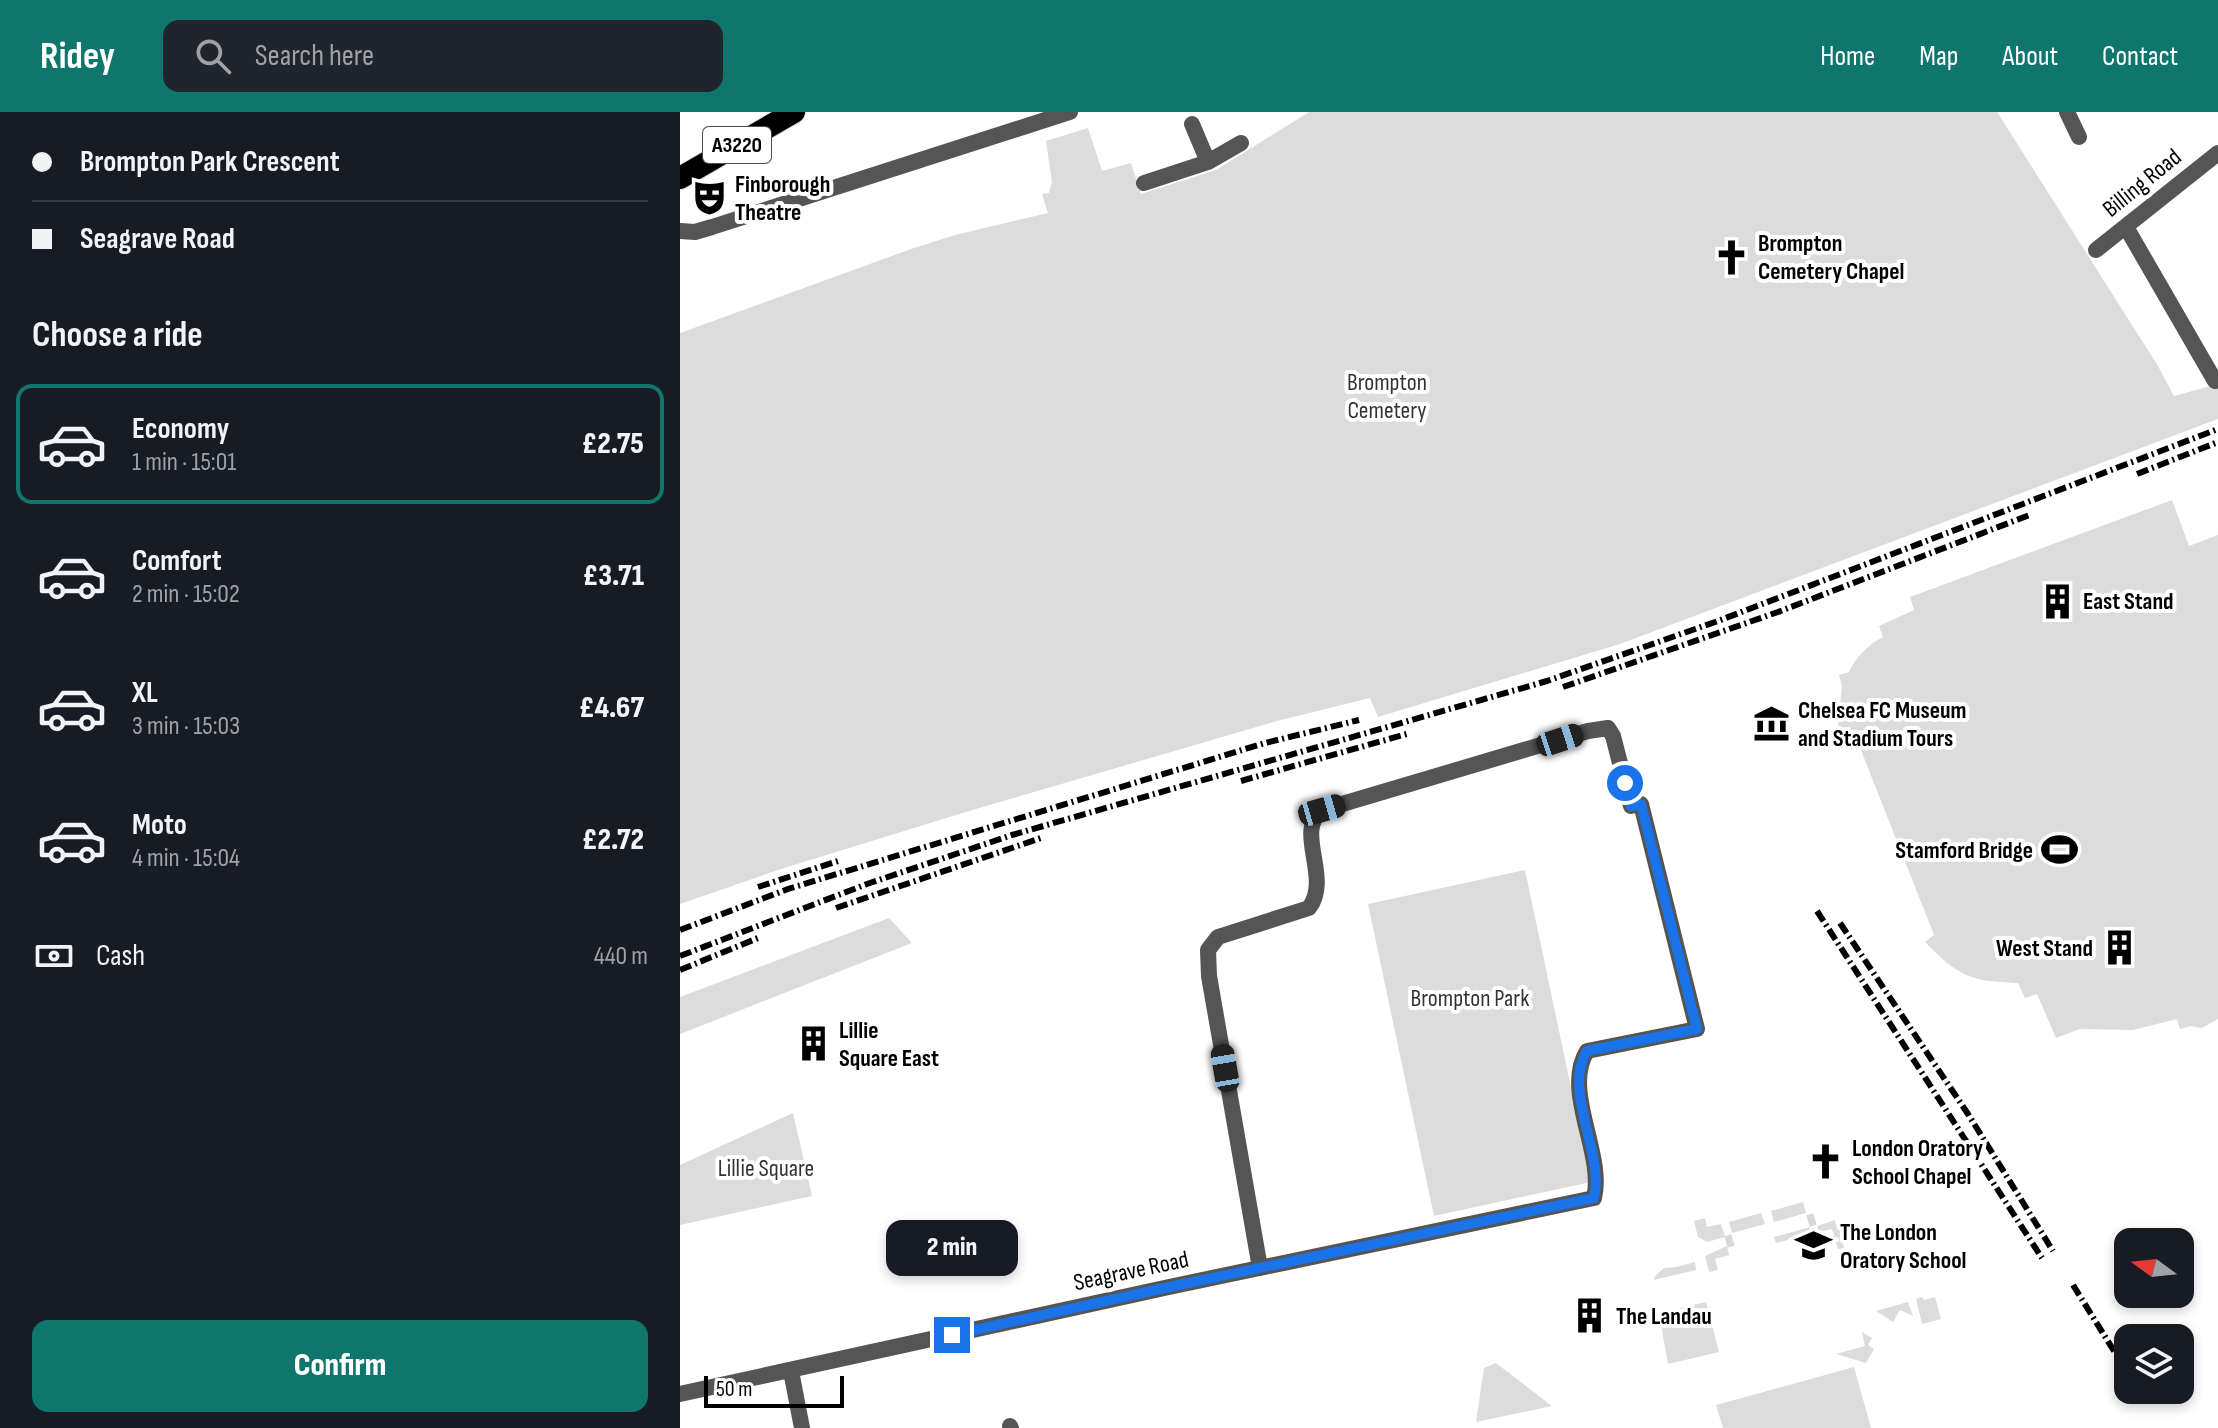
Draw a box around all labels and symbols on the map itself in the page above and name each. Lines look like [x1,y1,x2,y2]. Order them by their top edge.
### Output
road number: A3220 [703,127,771,163]
street label: Billing Road [2097,143,2187,223]
place label: Finborough Theatre [735,170,830,227]
theatre icon: Finborough Theatre [690,179,728,217]
place label: Brompton Cemetery Chapel [1758,229,1904,286]
church icon: Brompton Cemetery Chapel [1713,238,1751,276]
park label: Brompton Cemetery [1347,368,1427,425]
building icon: East Stand [2038,582,2076,620]
place label: East Stand [2083,587,2174,616]
place label: Chelsea FC Museum and Stadium Tours [1798,696,1966,753]
museum icon: Chelsea FC Museum and Stadium Tours [1753,705,1791,743]
car [1533,721,1587,759]
route start [1607,765,1643,801]
car [1296,792,1348,828]
sports icon: Stamford Bridge [2040,831,2078,869]
place label: Stamford Bridge [1895,836,2033,865]
building icon: West Stand [2100,929,2138,967]
place label: West Stand [1996,934,2093,963]
park label: Brompton Park [1411,984,1529,1013]
place label: Lillie Square East [839,1016,939,1073]
building icon: Lillie Square East [794,1025,832,1063]
car [1209,1042,1241,1094]
place label: London Oratory School Chapel [1852,1134,1983,1191]
church icon: London Oratory School Chapel [1807,1143,1845,1181]
park label: Lillie Square [718,1154,814,1183]
place label: The London Oratory School [1840,1218,1966,1275]
callout: 2 min [886,1219,1018,1275]
school or university icon: The London Oratory School [1795,1227,1833,1265]
north arrow [2114,1228,2194,1308]
street label: Seagrave Road [1071,1245,1191,1297]
building icon: The Landau [1571,1297,1609,1335]
place label: The Landau [1616,1302,1712,1331]
route end [934,1317,970,1353]
scale bar [704,1372,844,1408]

